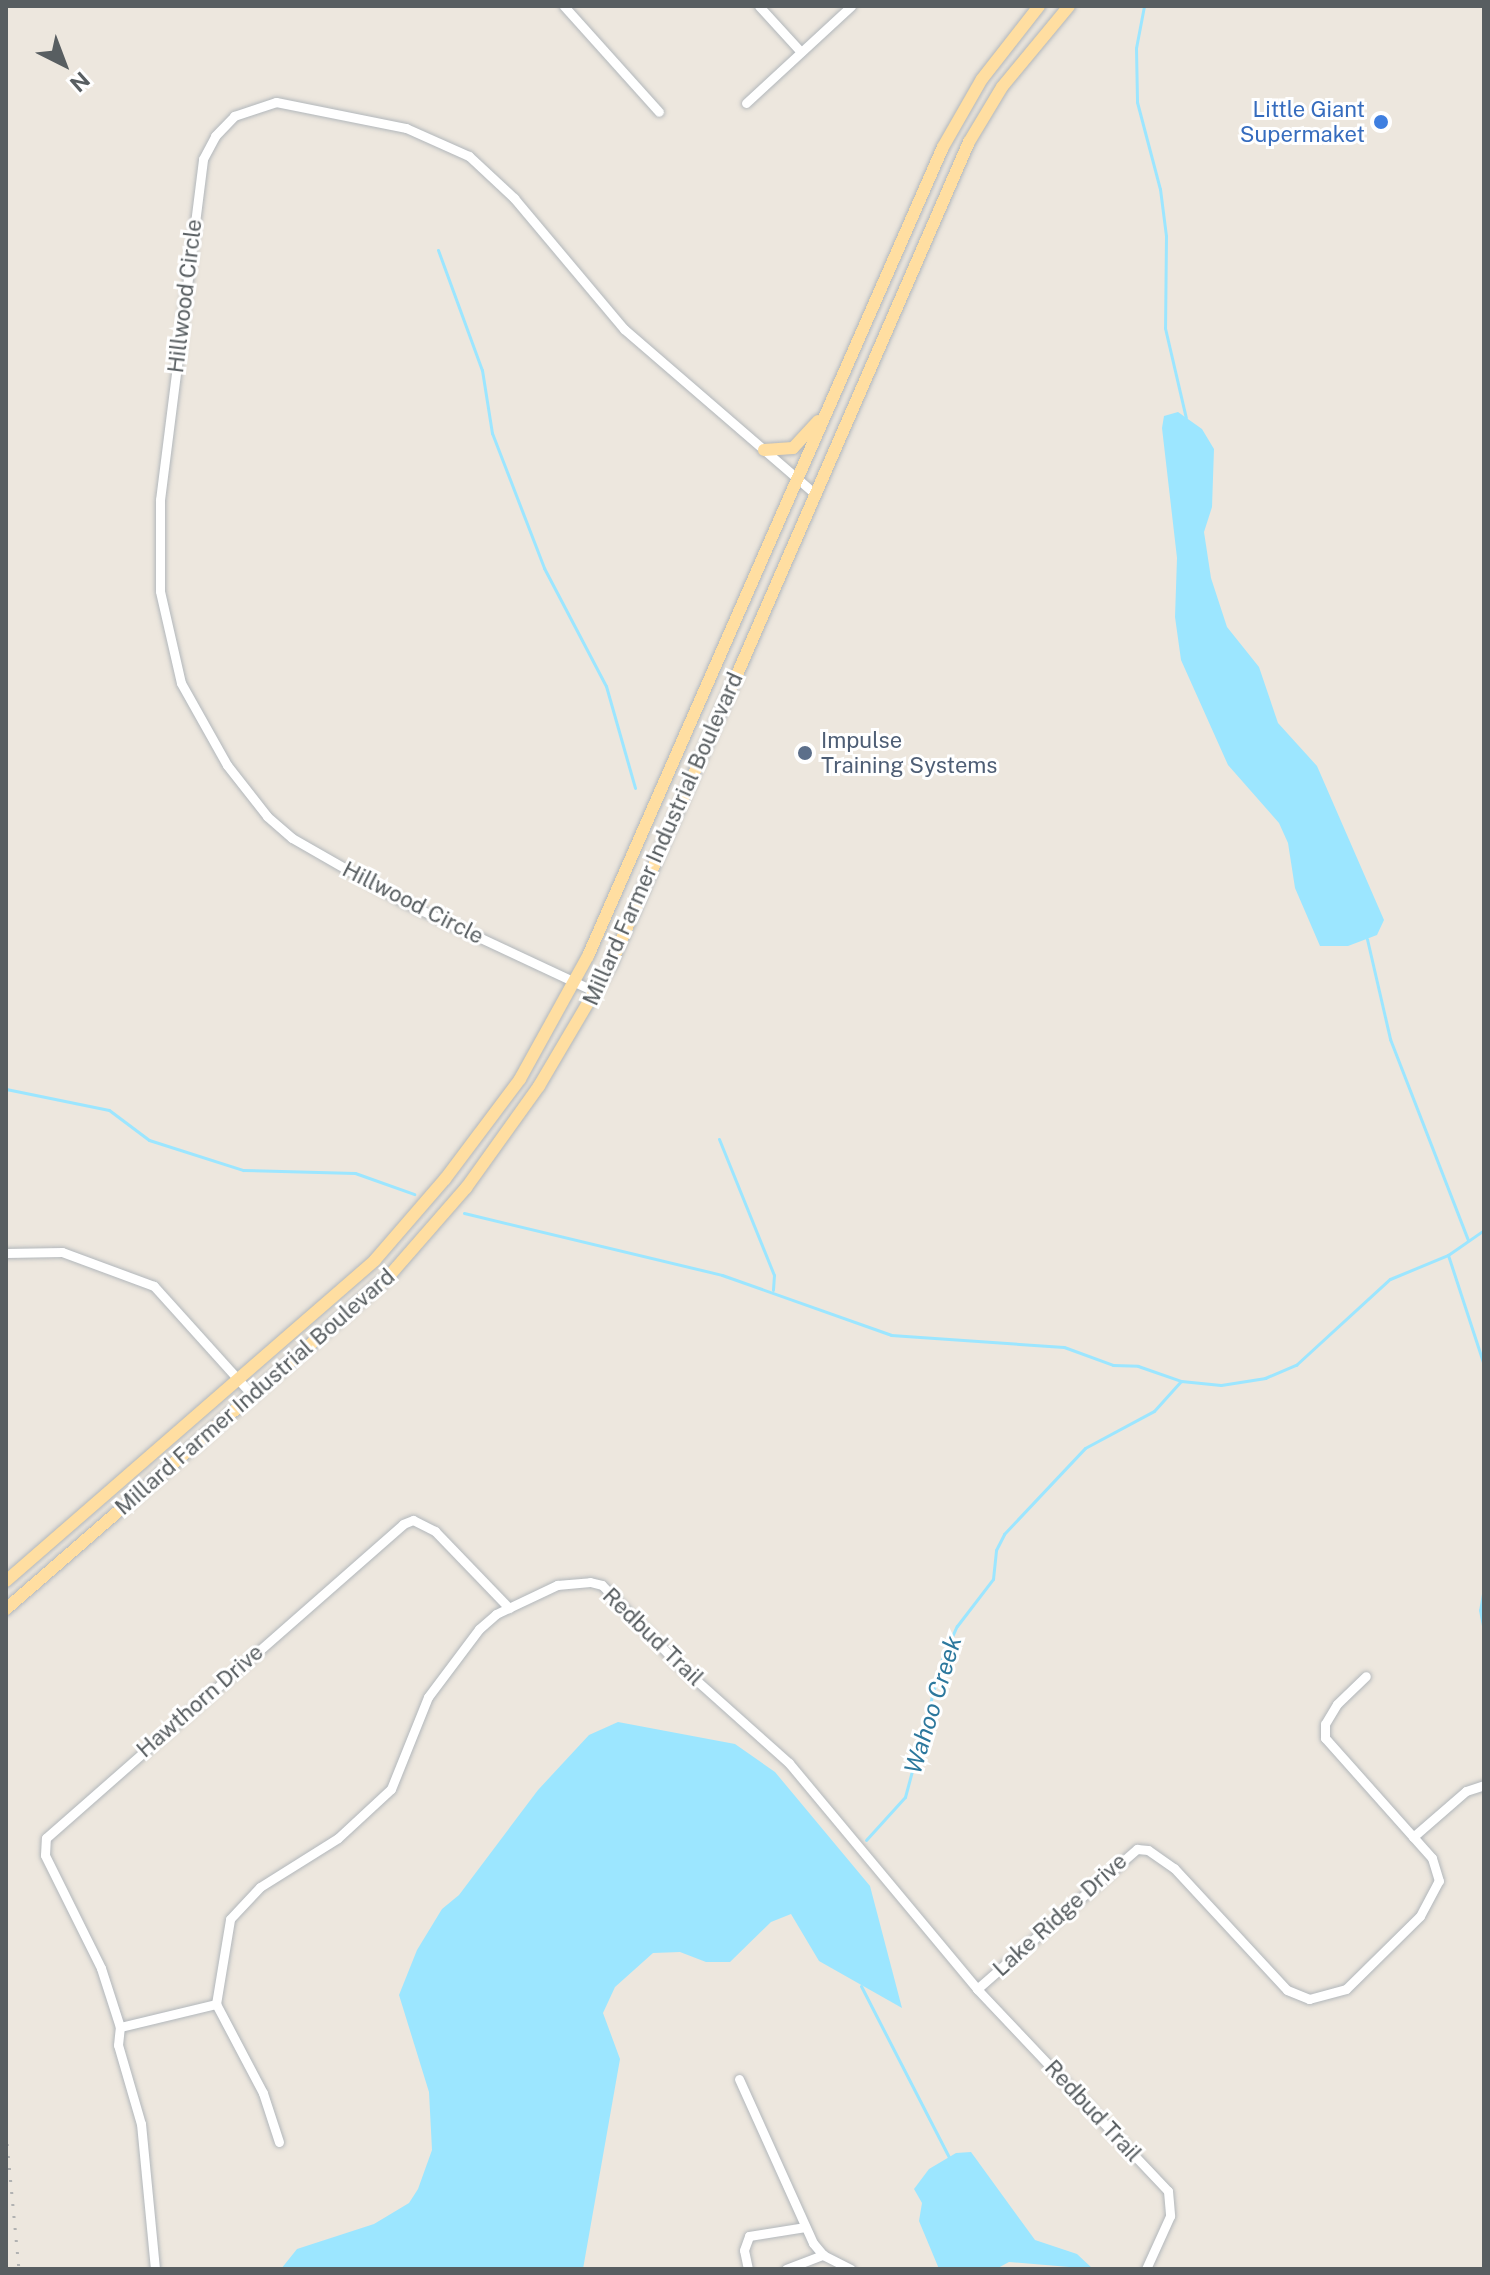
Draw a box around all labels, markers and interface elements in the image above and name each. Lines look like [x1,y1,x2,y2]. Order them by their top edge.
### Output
north arrow [24,24,104,104]
text: N [65,66,95,97]
place label: Little Giant Supermaket [1240,96,1365,148]
marker: Little Giant Supermaket [1372,113,1390,131]
street label: Hillwood Circle [162,218,208,374]
street label: Millard Farmer Industrial Boulevard [577,668,749,1010]
place label: Impulse Training Systems [821,727,997,778]
marker: Impulse Training Systems [796,744,814,762]
street label: Hillwood Circle [338,856,488,950]
street label: Millard Farmer Industrial Boulevard [110,1263,400,1521]
street label: Redbud Trail [597,1583,709,1691]
water label: Wahoo Creek [898,1632,968,1778]
street label: Hawthorn Drive [131,1639,269,1763]
street label: Lake Ridge Drive [988,1848,1132,1982]
street label: Redbud Trail [1039,2055,1147,2167]

